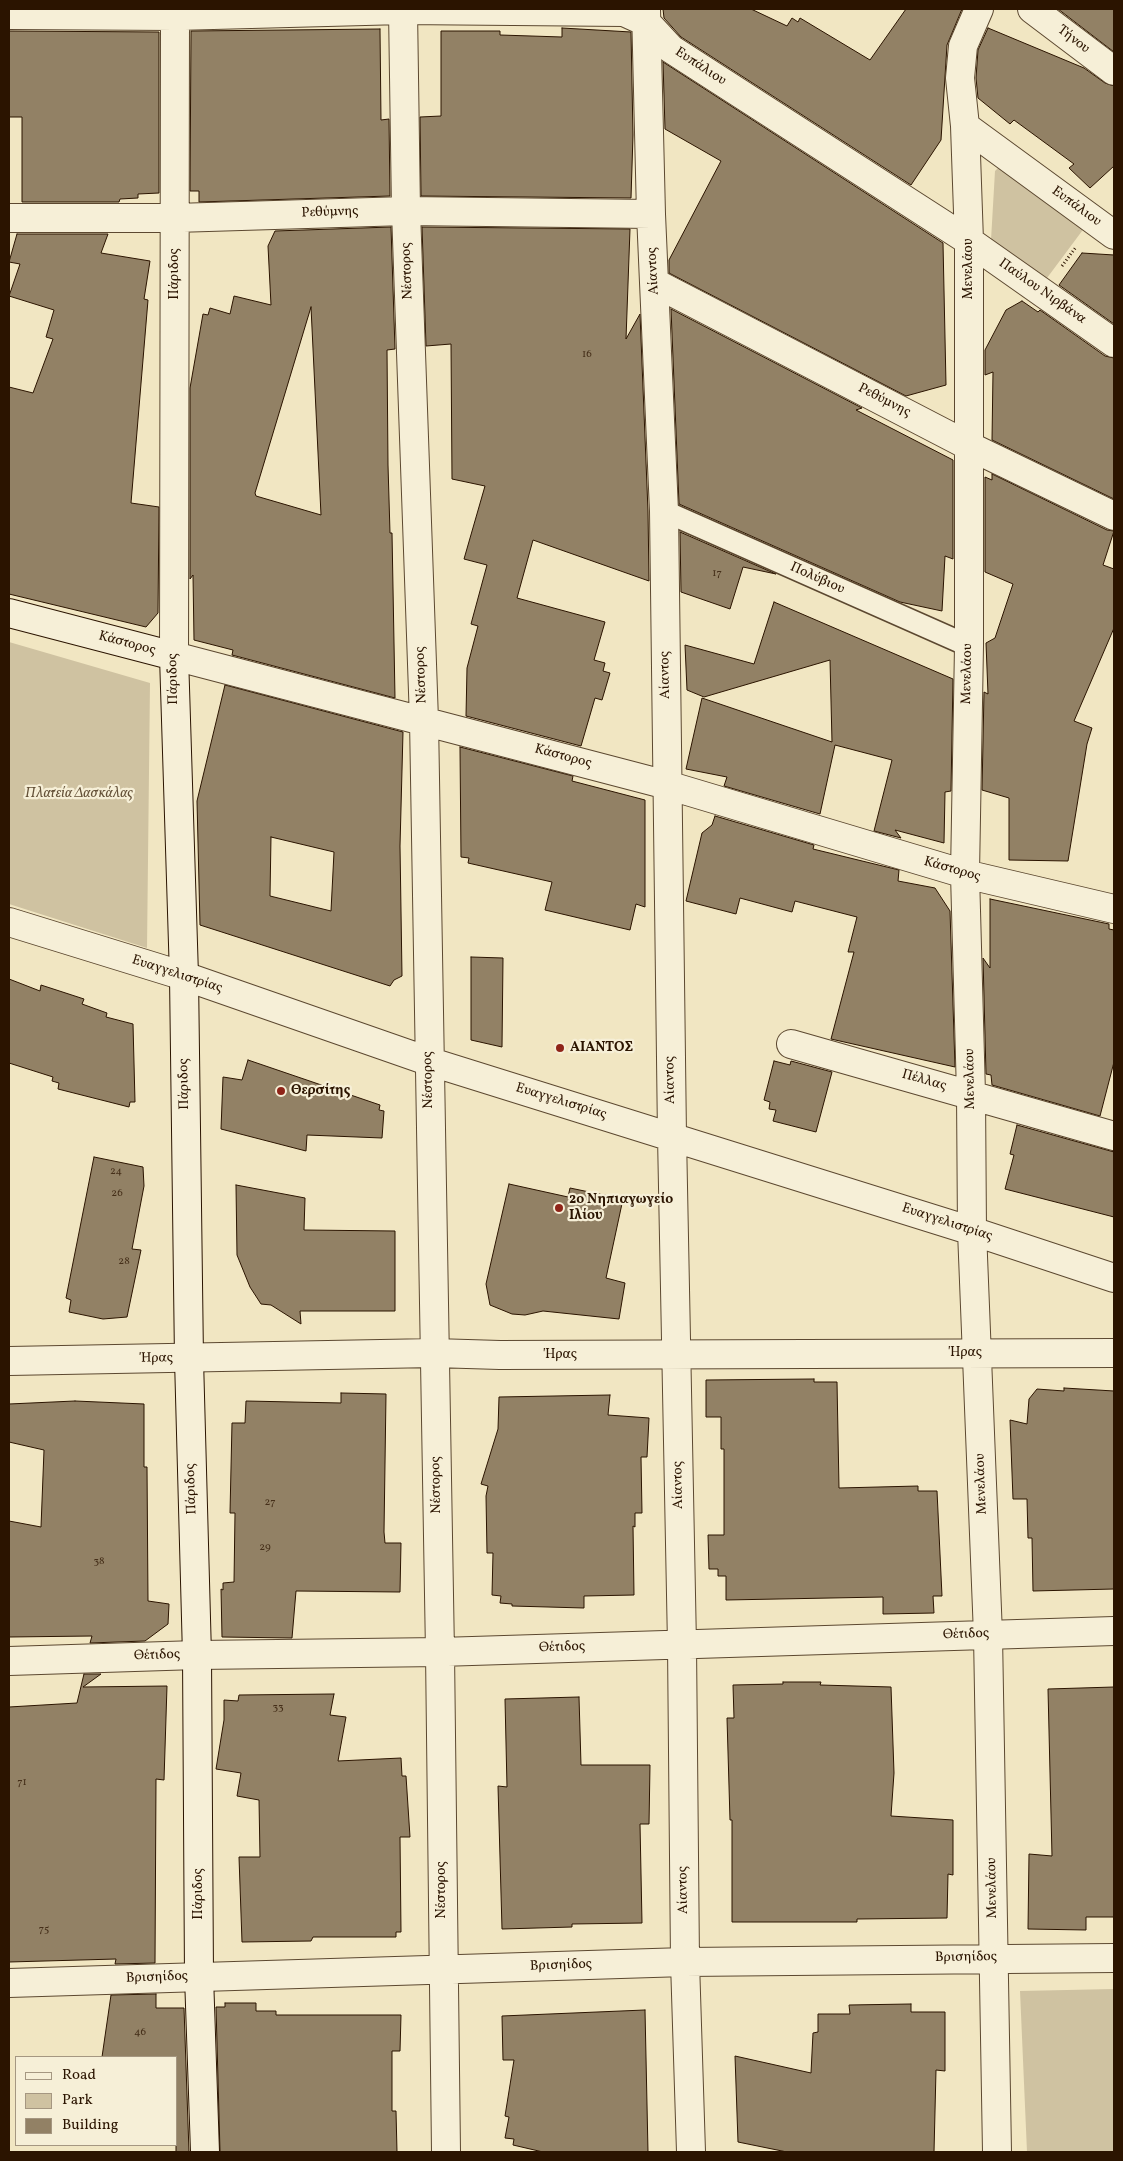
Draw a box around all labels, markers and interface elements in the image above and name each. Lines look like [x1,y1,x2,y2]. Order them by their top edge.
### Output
street label: Τήνου [1053,22,1093,58]
street label: Ευπάλιου [671,44,729,90]
street label: Ευπάλιου [1048,183,1104,231]
street label: Ρεθύμνης [301,204,359,222]
street label: Μενελάου [961,238,977,300]
street label: Νέστορος [399,242,417,300]
street label: Αίαντος [644,247,664,295]
street label: Πάριδος [167,248,183,300]
street label: Παύλου Νιρβάνα [995,256,1089,328]
house number: 16 [582,348,592,362]
street label: Ρεθύμνης [855,381,913,421]
street label: Πολύβιου [787,560,847,598]
house number: 17 [712,567,722,581]
street label: Κάστορος [97,628,157,660]
street label: Μενελάου [959,643,977,705]
street label: Νέστορος [413,646,431,704]
street label: Αίαντος [657,651,675,699]
street label: Πάριδος [165,653,183,705]
street label: Κάστορος [533,741,593,773]
park label: Πλατεία Δασκάλας [25,786,133,802]
street label: Κάστορος [922,854,982,886]
street label: Ευαγγελιστρίας [129,952,225,998]
place label: ΑΙΑΝΤΟΣ [570,1040,633,1056]
marker: ΑΙΑΝΤΟΣ [554,1042,566,1054]
street label: Μενελάου [962,1048,980,1110]
street label: Νέστορος [420,1051,438,1109]
street label: Αίαντος [662,1056,680,1104]
street label: Πάριδος [176,1058,194,1110]
street label: Πέλλας [900,1067,948,1095]
street label: Ευαγγελιστρίας [513,1080,609,1124]
place label: Θερσίτης [291,1083,350,1099]
marker: Θερσίτης [275,1085,287,1097]
house number: 24 [110,1165,122,1179]
house number: 26 [111,1187,123,1201]
place label: 2ο Νηπιαγωγείο Ιλίου [569,1192,673,1224]
street label: Ευαγγελιστρίας [899,1200,995,1246]
marker: 2ο Νηπιαγωγείο Ιλίου [553,1202,565,1214]
house number: 28 [118,1255,130,1269]
street label: Ήρας [950,1345,982,1361]
street label: Ήρας [545,1347,577,1363]
street label: Ήρας [141,1350,173,1368]
street label: Μενελάου [973,1453,991,1515]
street label: Νέστορος [428,1456,446,1514]
street label: Αίαντος [670,1461,688,1509]
street label: Πάριδος [183,1463,201,1515]
house number: 27 [265,1496,275,1510]
house number: 29 [259,1541,271,1555]
house number: 38 [93,1555,105,1569]
street label: Θέτιδος [943,1626,989,1644]
street label: Θέτιδος [539,1639,585,1657]
street label: Θέτιδος [134,1647,180,1665]
house number: 33 [272,1701,284,1715]
house number: 71 [17,1776,27,1790]
street label: Μενελάου [984,1857,1002,1919]
street label: Νέστορος [434,1861,450,1919]
street label: Αίαντος [675,1866,693,1914]
street label: Πάριδος [191,1868,207,1920]
house number: 75 [39,1923,49,1937]
street label: Βρισηίδος [935,1949,997,1967]
street label: Βρισηίδος [530,1957,592,1975]
street label: Βρισηίδος [126,1969,188,1987]
house number: 46 [134,2026,146,2040]
legend [15,2056,178,2146]
text: Road [62,2065,96,2086]
text: Park [62,2090,93,2111]
text: Building [62,2115,118,2136]

